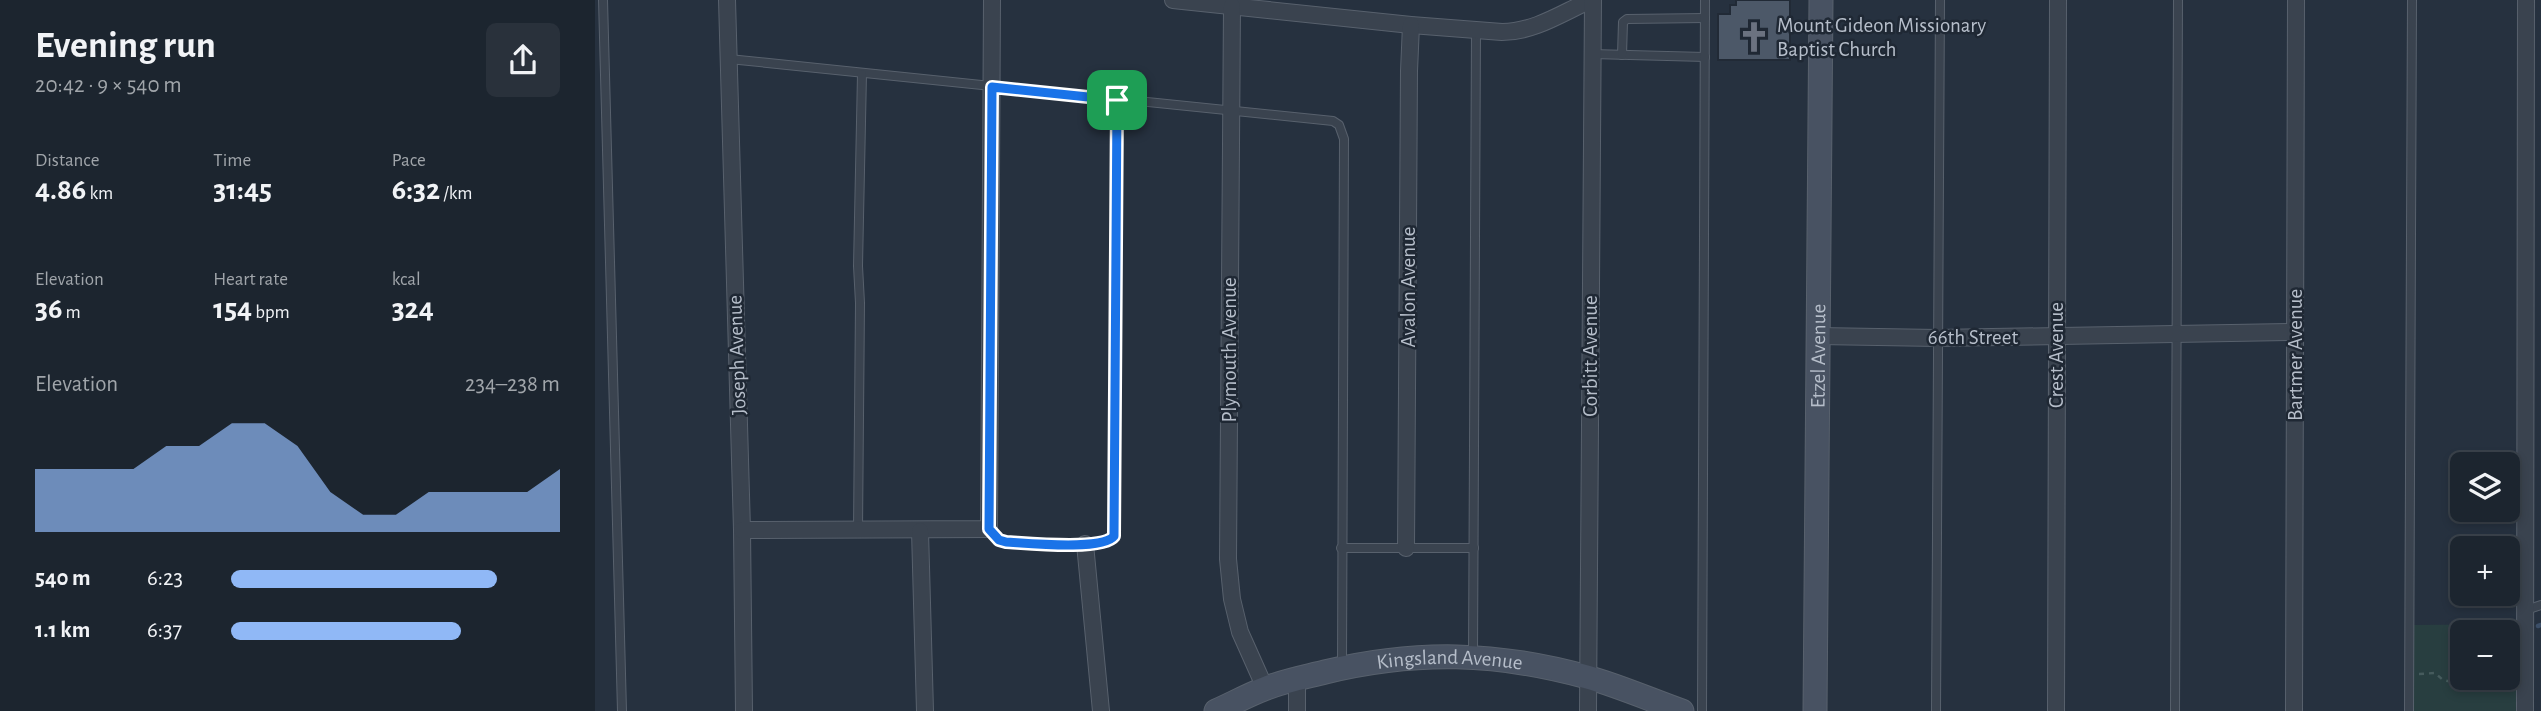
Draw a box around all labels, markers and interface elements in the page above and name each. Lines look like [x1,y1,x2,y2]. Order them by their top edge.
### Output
place label: Mount Gideon Missionary Baptist Church [1777,15,1986,60]
church icon: Mount Gideon Missionary Baptist Church [1737,20,1771,54]
button: share [486,23,560,97]
text: Evening run [35,27,216,65]
pin [1087,70,1147,130]
text: 20:42 · 9 × 540 m [35,74,182,97]
icon: arrive [1098,81,1136,119]
text: Distance [35,151,99,170]
text: Time [213,151,251,170]
text: Pace [392,151,426,170]
text: 4.86 [35,175,86,205]
text: 31:45 [213,175,272,205]
text: 6:32 [392,175,440,205]
text: km [86,184,113,203]
text: /km [440,184,473,203]
street label: Avalon Avenue [1398,227,1419,347]
text: Elevation [35,270,104,289]
text: Heart rate [213,270,288,289]
text: kcal [392,270,421,289]
street label: Plymouth Avenue [1219,277,1240,423]
street label: Bartmer Avenue [2285,289,2306,421]
text: 36 [35,294,62,324]
text: 154 [213,294,252,324]
text: 324 [392,294,434,324]
street label: Joseph Avenue [724,295,750,415]
street label: Corbitt Avenue [1580,295,1601,417]
street label: Crest Avenue [2046,302,2067,408]
text: m [62,303,81,322]
text: bpm [252,303,290,322]
street label: Etzel Avenue [1807,304,1829,408]
street label: 66th Street [1928,327,2018,348]
text: Elevation [35,373,118,396]
text: 234–238 m [465,373,560,396]
map controls [2450,452,2520,690]
button: layers [2450,452,2520,522]
button: + [2450,536,2520,606]
text: 540 m [35,567,91,590]
text: 6:23 [147,567,183,590]
text: 1.1 km [35,619,90,642]
text: 6:37 [147,619,182,642]
button: − [2450,620,2520,690]
street label: Kingsland Avenue [1375,646,1524,673]

